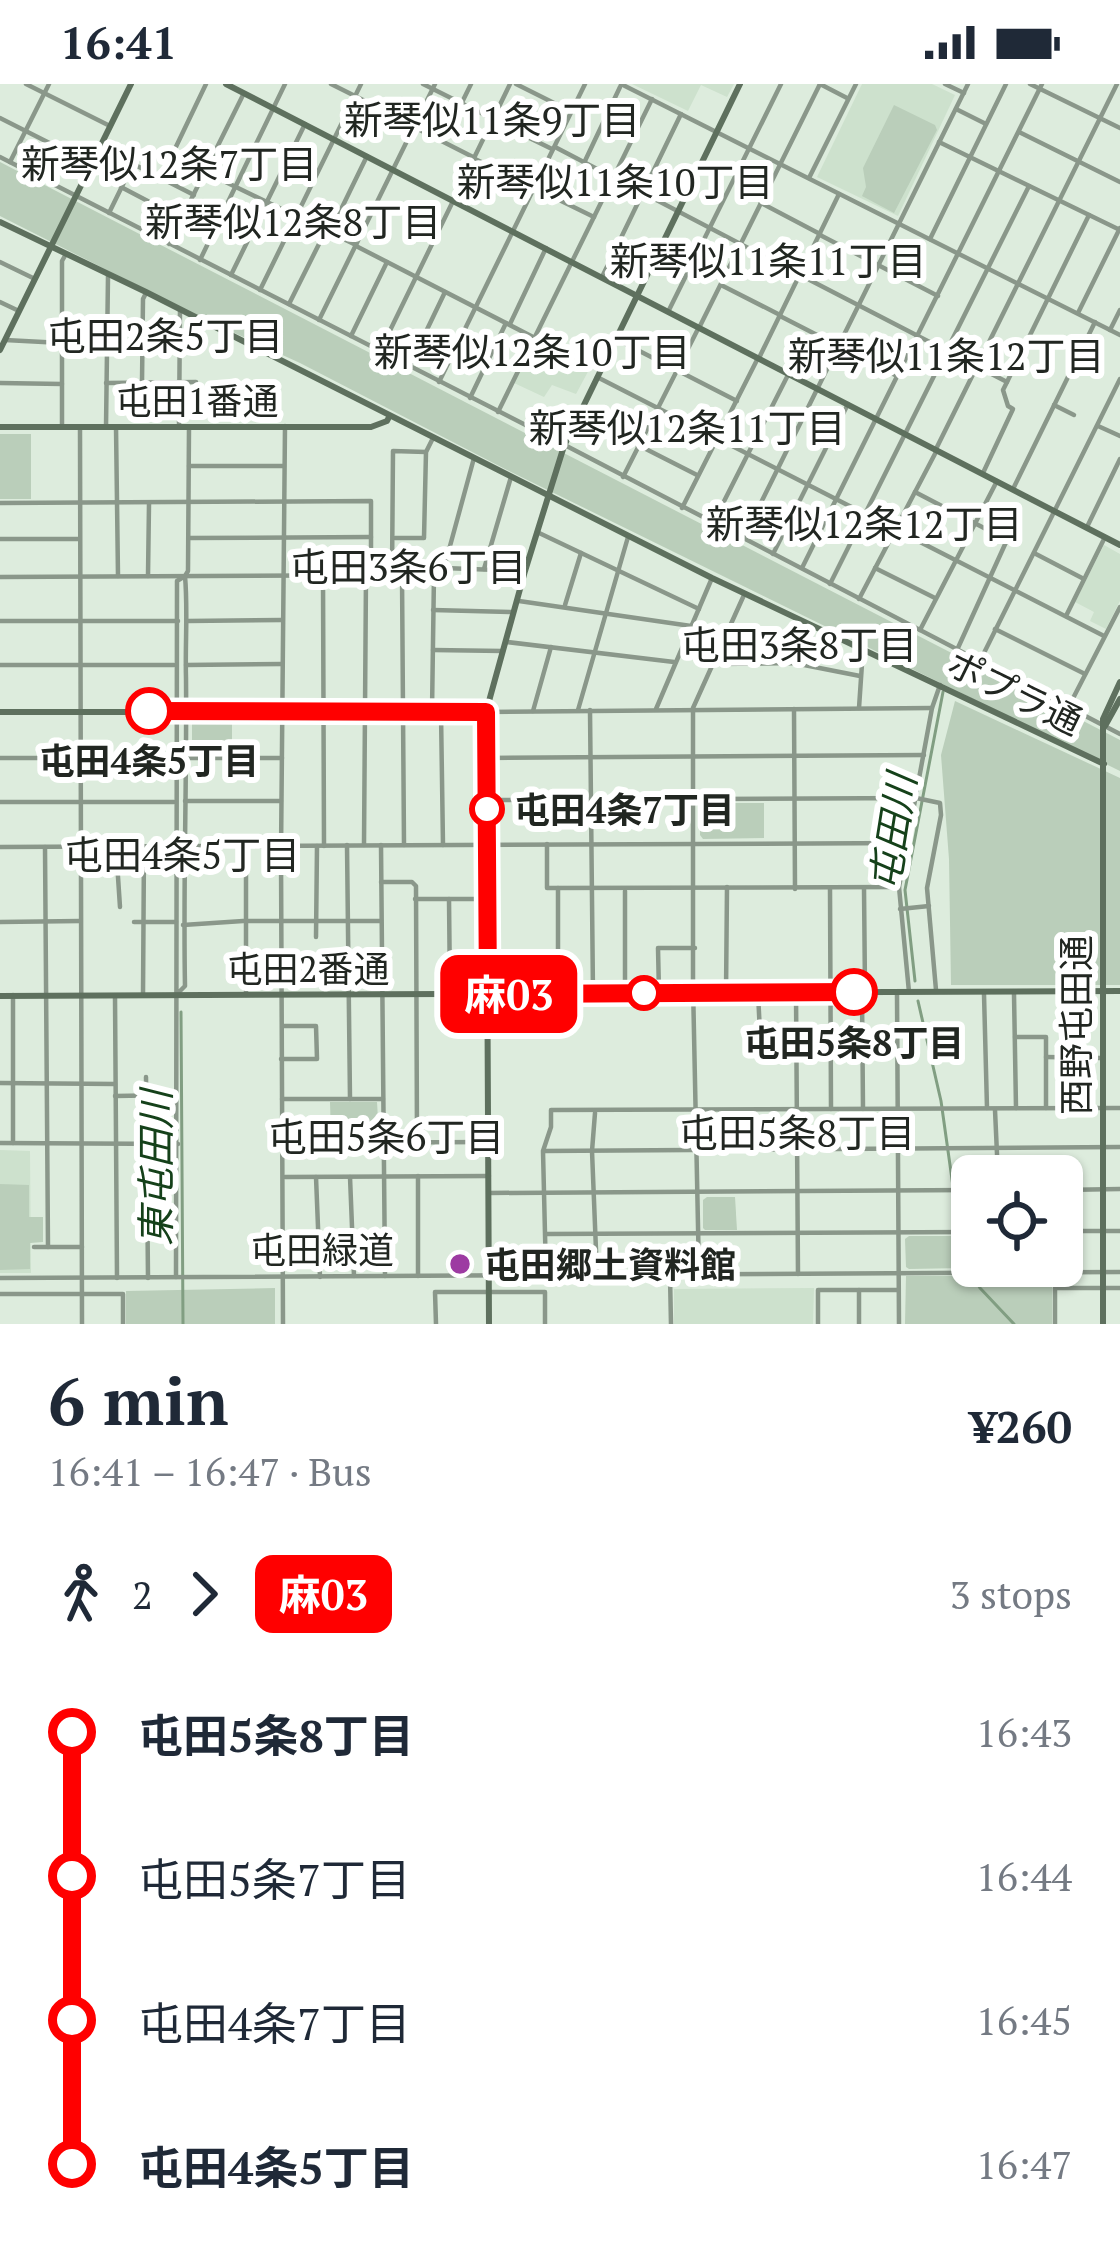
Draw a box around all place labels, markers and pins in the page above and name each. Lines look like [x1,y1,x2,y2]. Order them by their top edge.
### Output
marker: 屯田4条5丁目 [127,689,171,733]
place label: 屯田4条5丁目 [39,737,259,784]
place label: 屯田4条7丁目 [514,786,735,833]
marker: 屯田4条7丁目 [471,793,503,825]
marker: 屯田5条8丁目 [832,970,876,1014]
unlabelled marker [628,977,660,1009]
place label: 屯田5条8丁目 [744,1019,964,1066]
place label: 屯田郷土資料館 [484,1241,736,1288]
marker: 屯田郷土資料館 [447,1251,473,1277]

